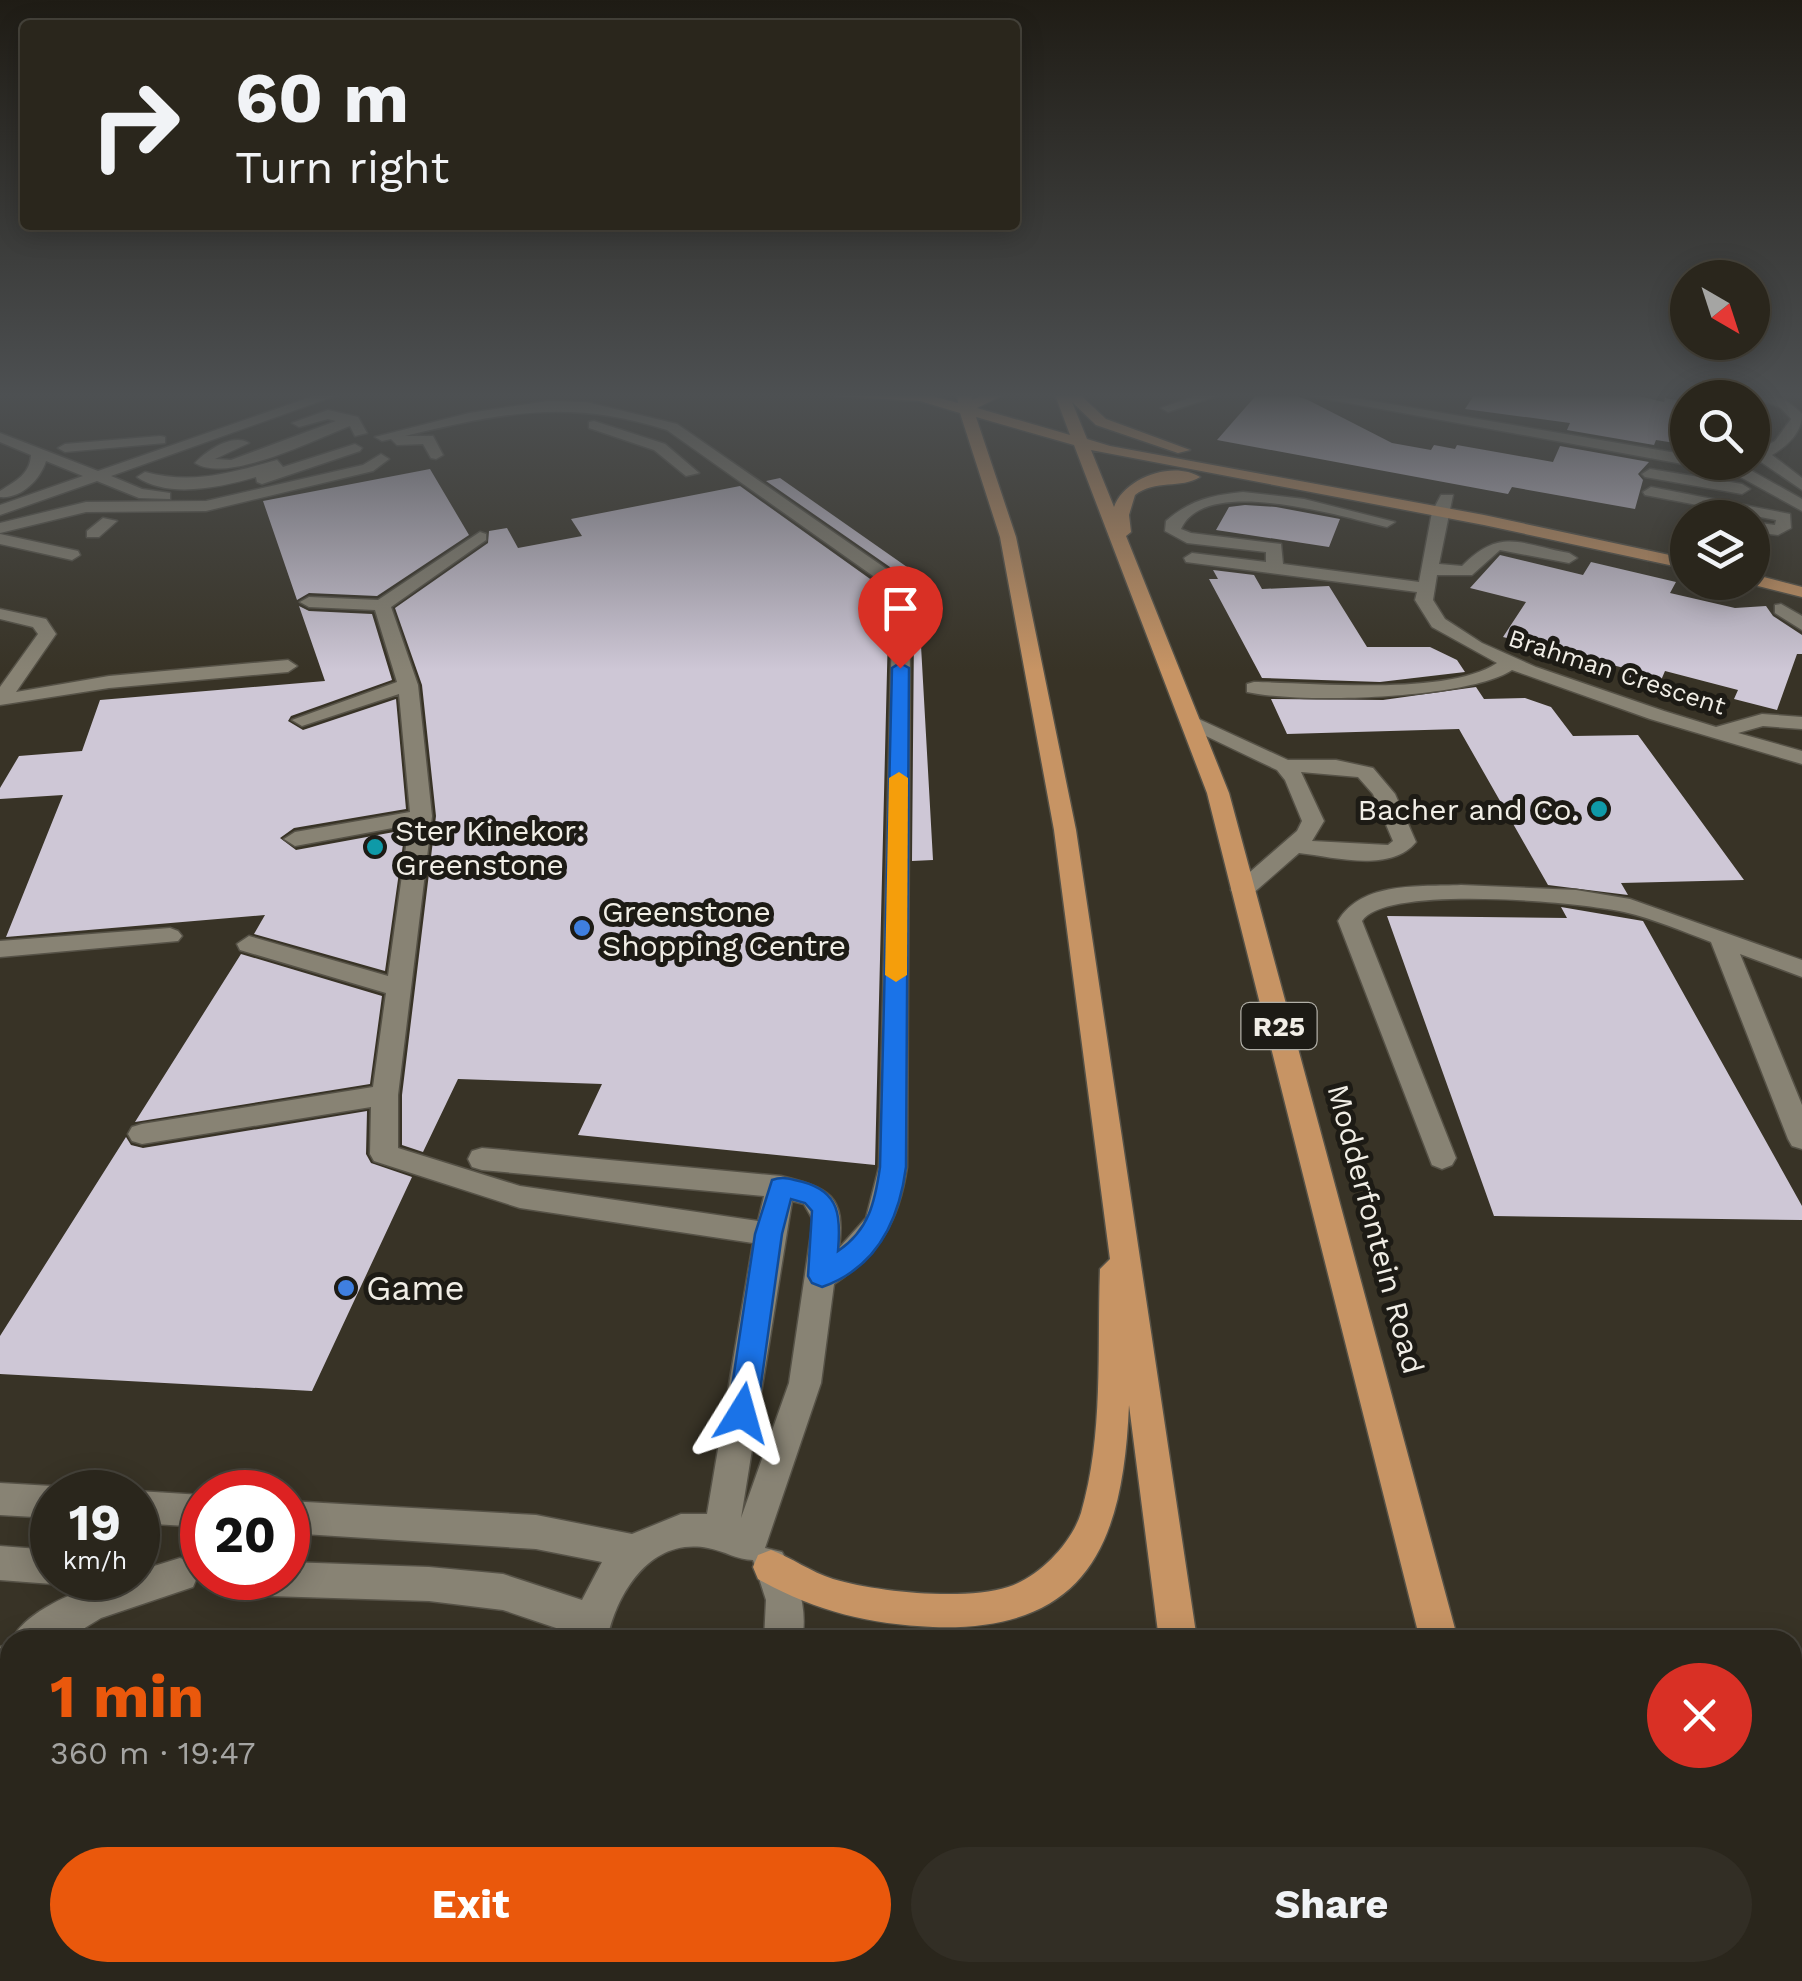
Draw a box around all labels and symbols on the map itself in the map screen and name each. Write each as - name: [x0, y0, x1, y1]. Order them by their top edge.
- north arrow: [1670, 260, 1770, 360]
- pin: [858, 566, 943, 669]
- street label: Brahman Crescent: [1505, 623, 1730, 721]
- place label: Bacher and Co.: [1357, 792, 1579, 827]
- marker: Bacher and Co.: [1588, 798, 1610, 820]
- place label: Ster Kinekor: Greenstone: [395, 813, 585, 882]
- marker: Ster Kinekor: Greenstone: [364, 836, 386, 858]
- place label: Greenstone Shopping Centre: [602, 894, 846, 963]
- marker: Greenstone Shopping Centre: [571, 917, 593, 939]
- road number: R25: [1242, 1003, 1316, 1049]
- street label: Modderfontein Road: [1321, 1080, 1431, 1378]
- place label: Game: [366, 1267, 465, 1309]
- marker: Game: [335, 1277, 357, 1299]
- position arrow: [690, 1361, 794, 1465]
- speed limit sign: 20: [180, 1470, 310, 1600]

